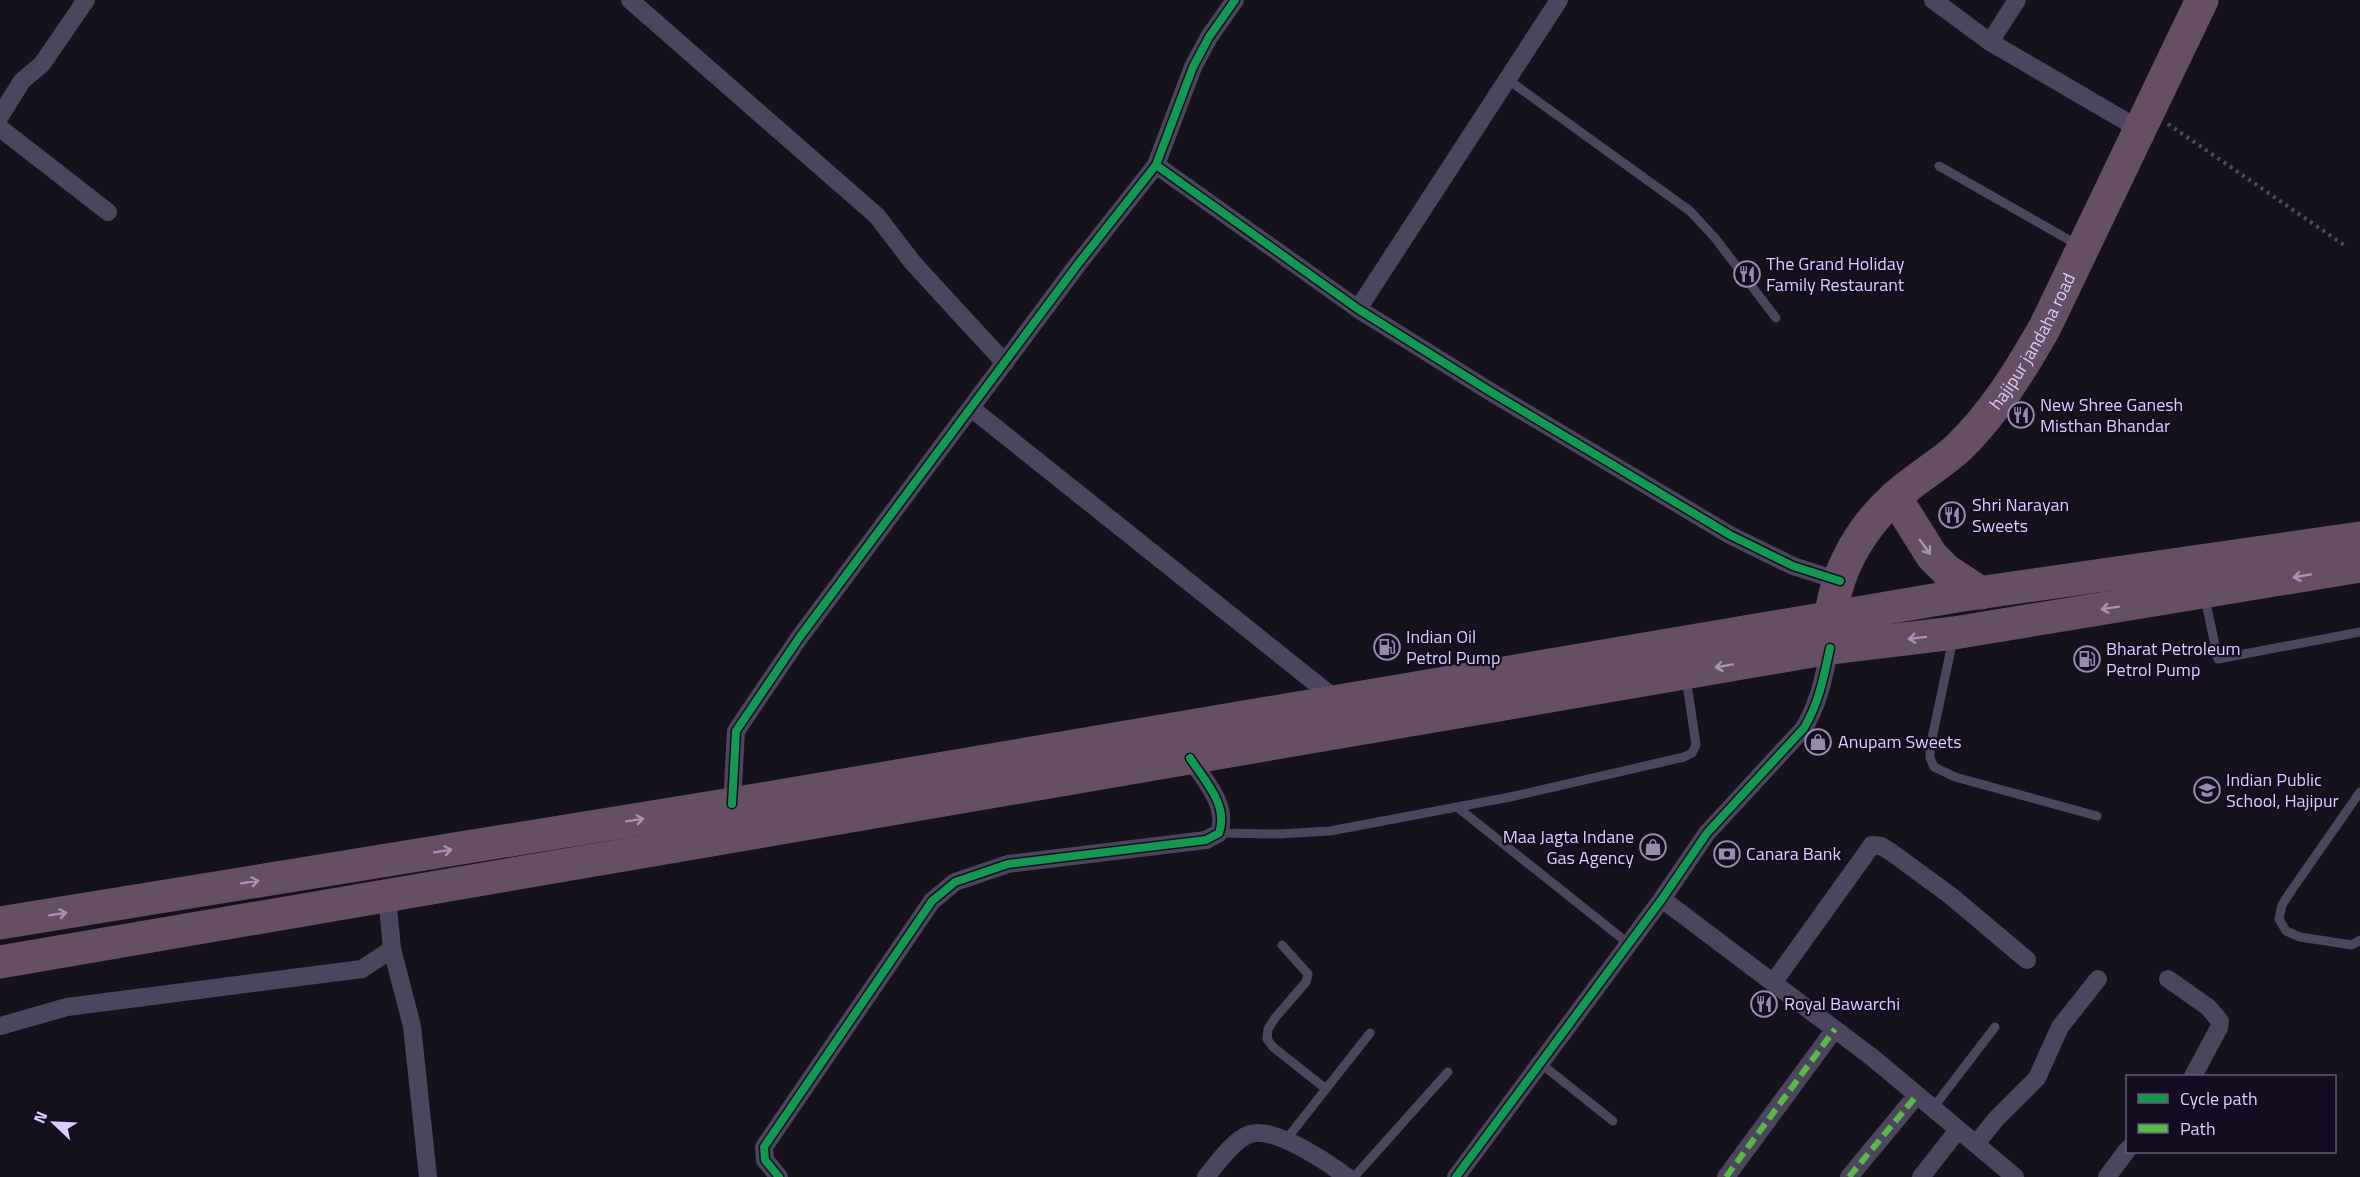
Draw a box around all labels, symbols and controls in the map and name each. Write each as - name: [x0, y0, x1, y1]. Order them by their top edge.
- place label: The Grand Holiday Family Restaurant: [1766, 250, 1905, 298]
- restaurant icon: The Grand Holiday Family Restaurant: [1732, 259, 1762, 289]
- street label: hajipur jandaha road: [1983, 268, 2082, 415]
- place label: New Shree Ganesh Misthan Bhandar: [2040, 391, 2183, 439]
- restaurant icon: New Shree Ganesh Misthan Bhandar: [2006, 400, 2036, 430]
- place label: Shri Narayan Sweets: [1972, 491, 2069, 539]
- restaurant icon: Shri Narayan Sweets: [1937, 500, 1967, 530]
- one-way arrow: [1919, 538, 1931, 554]
- one-way arrow: [2293, 571, 2313, 582]
- one-way arrow: [2101, 602, 2120, 613]
- place label: Indian Oil Petrol Pump: [1406, 623, 1500, 671]
- fuel station icon: Indian Oil Petrol Pump: [1372, 632, 1402, 662]
- one-way arrow: [1908, 632, 1928, 643]
- place label: Bharat Petroleum Petrol Pump: [2106, 635, 2241, 683]
- fuel station icon: Bharat Petroleum Petrol Pump: [2072, 644, 2102, 674]
- one-way arrow: [1715, 661, 1735, 672]
- shop icon: Anupam Sweets: [1803, 727, 1833, 757]
- place label: Anupam Sweets: [1838, 728, 1962, 755]
- place label: Indian Public School, Hajipur: [2226, 766, 2339, 814]
- school or university icon: Indian Public School, Hajipur: [2192, 775, 2222, 805]
- one-way arrow: [625, 814, 644, 825]
- place label: Maa Jagta Indane Gas Agency: [1503, 823, 1634, 871]
- shop icon: Maa Jagta Indane Gas Agency: [1638, 832, 1668, 862]
- bank icon: Canara Bank: [1712, 839, 1742, 869]
- place label: Canara Bank: [1746, 840, 1841, 867]
- one-way arrow: [432, 845, 452, 856]
- one-way arrow: [240, 877, 260, 888]
- one-way arrow: [47, 908, 67, 919]
- restaurant icon: Royal Bawarchi: [1749, 989, 1779, 1019]
- place label: Royal Bawarchi: [1784, 990, 1900, 1017]
- legend: [2126, 1075, 2336, 1153]
- text: Cycle path: [2180, 1085, 2258, 1112]
- north arrow: [24, 1093, 84, 1153]
- text: N: [27, 1107, 53, 1127]
- text: Path: [2180, 1115, 2216, 1142]

